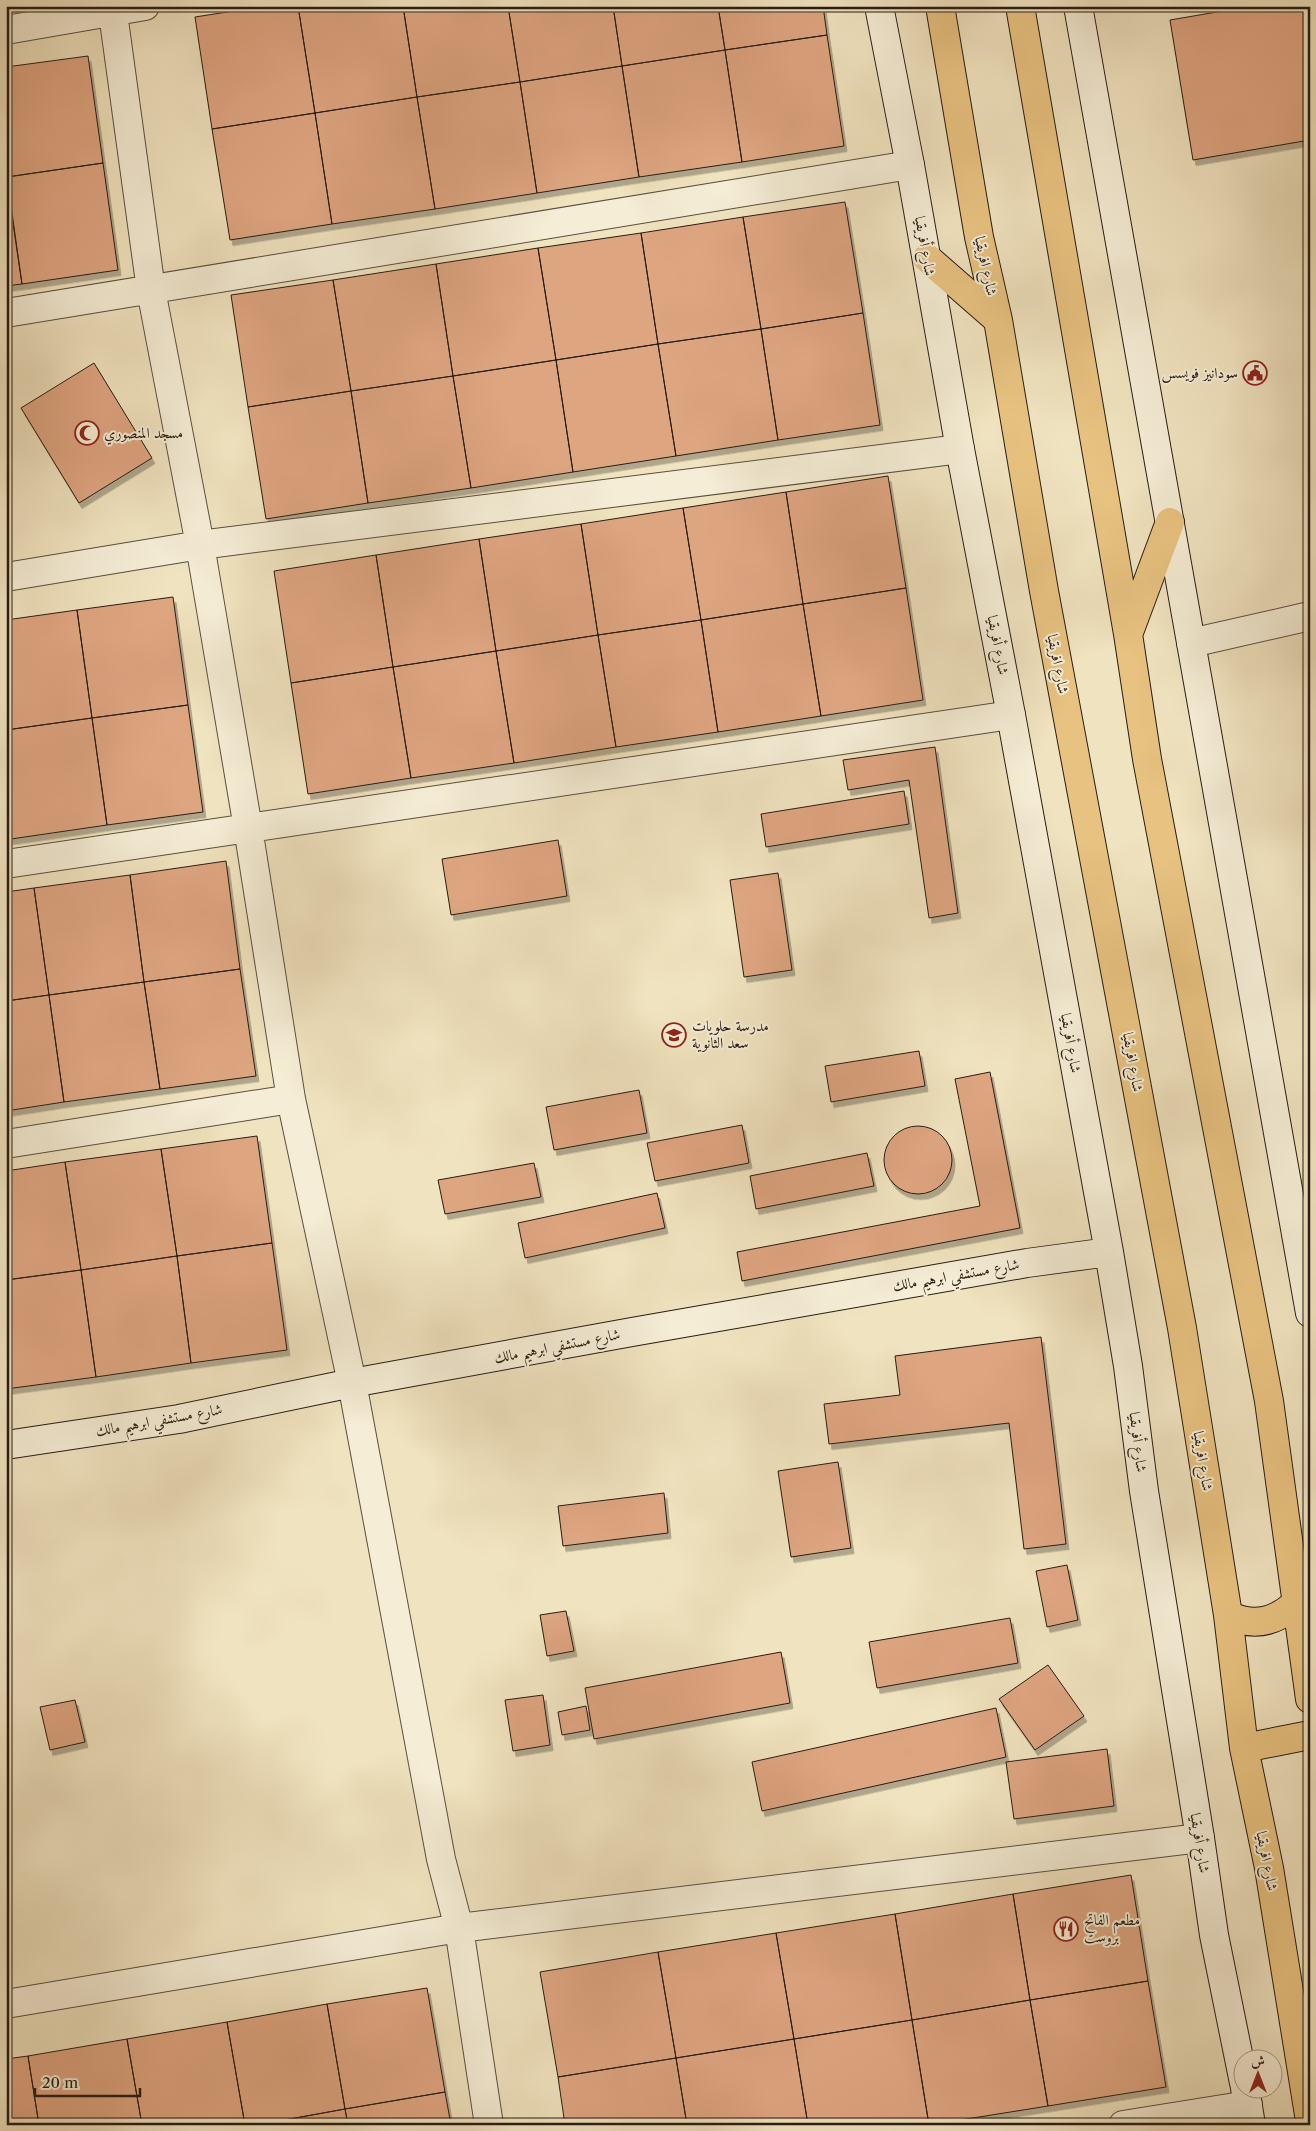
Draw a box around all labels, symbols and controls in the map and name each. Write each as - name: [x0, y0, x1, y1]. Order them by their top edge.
- street label: شارع أفريقيا: [907, 214, 941, 278]
- street label: شارع افريقيا: [967, 234, 1002, 298]
- public building icon: سودانيز فويسس: [1242, 360, 1268, 386]
- place label: سودانيز فويسس: [1162, 363, 1238, 383]
- mosque icon: مسجد المنصوري: [74, 420, 100, 446]
- place label: مسجد المنصوري: [104, 423, 183, 445]
- street label: شارع أفريقيا: [979, 613, 1015, 677]
- street label: شارع افريقيا: [1039, 632, 1074, 696]
- street label: شارع أفريقيا: [1053, 1011, 1087, 1075]
- place label: مدرسة حلويات سعد الثانوية: [692, 1016, 769, 1052]
- school or university icon: مدرسة حلويات سعد الثانوية: [661, 1022, 687, 1048]
- street label: شارع افريقيا: [1115, 1031, 1148, 1094]
- street label: شارع مستشفي ابرهيم مالك: [891, 1254, 1022, 1301]
- street label: شارع مستشفي ابرهيم مالك: [492, 1324, 623, 1373]
- street label: شارع مستشفي ابرهيم مالك: [94, 1399, 225, 1446]
- street label: شارع أفريقيا: [1121, 1411, 1153, 1474]
- street label: شارع افريقيا: [1185, 1430, 1218, 1493]
- street label: شارع أفريقيا: [1182, 1811, 1216, 1875]
- street label: شارع افريقيا: [1248, 1829, 1283, 1893]
- place label: مطعم الفاتح بروست: [1084, 1910, 1140, 1946]
- restaurant icon: مطعم الفاتح بروست: [1053, 1916, 1079, 1942]
- north arrow: [1234, 2048, 1284, 2098]
- text: ش: [1251, 2052, 1265, 2070]
- scale bar: [35, 2066, 140, 2098]
- text: 20 m: [42, 2073, 78, 2092]

